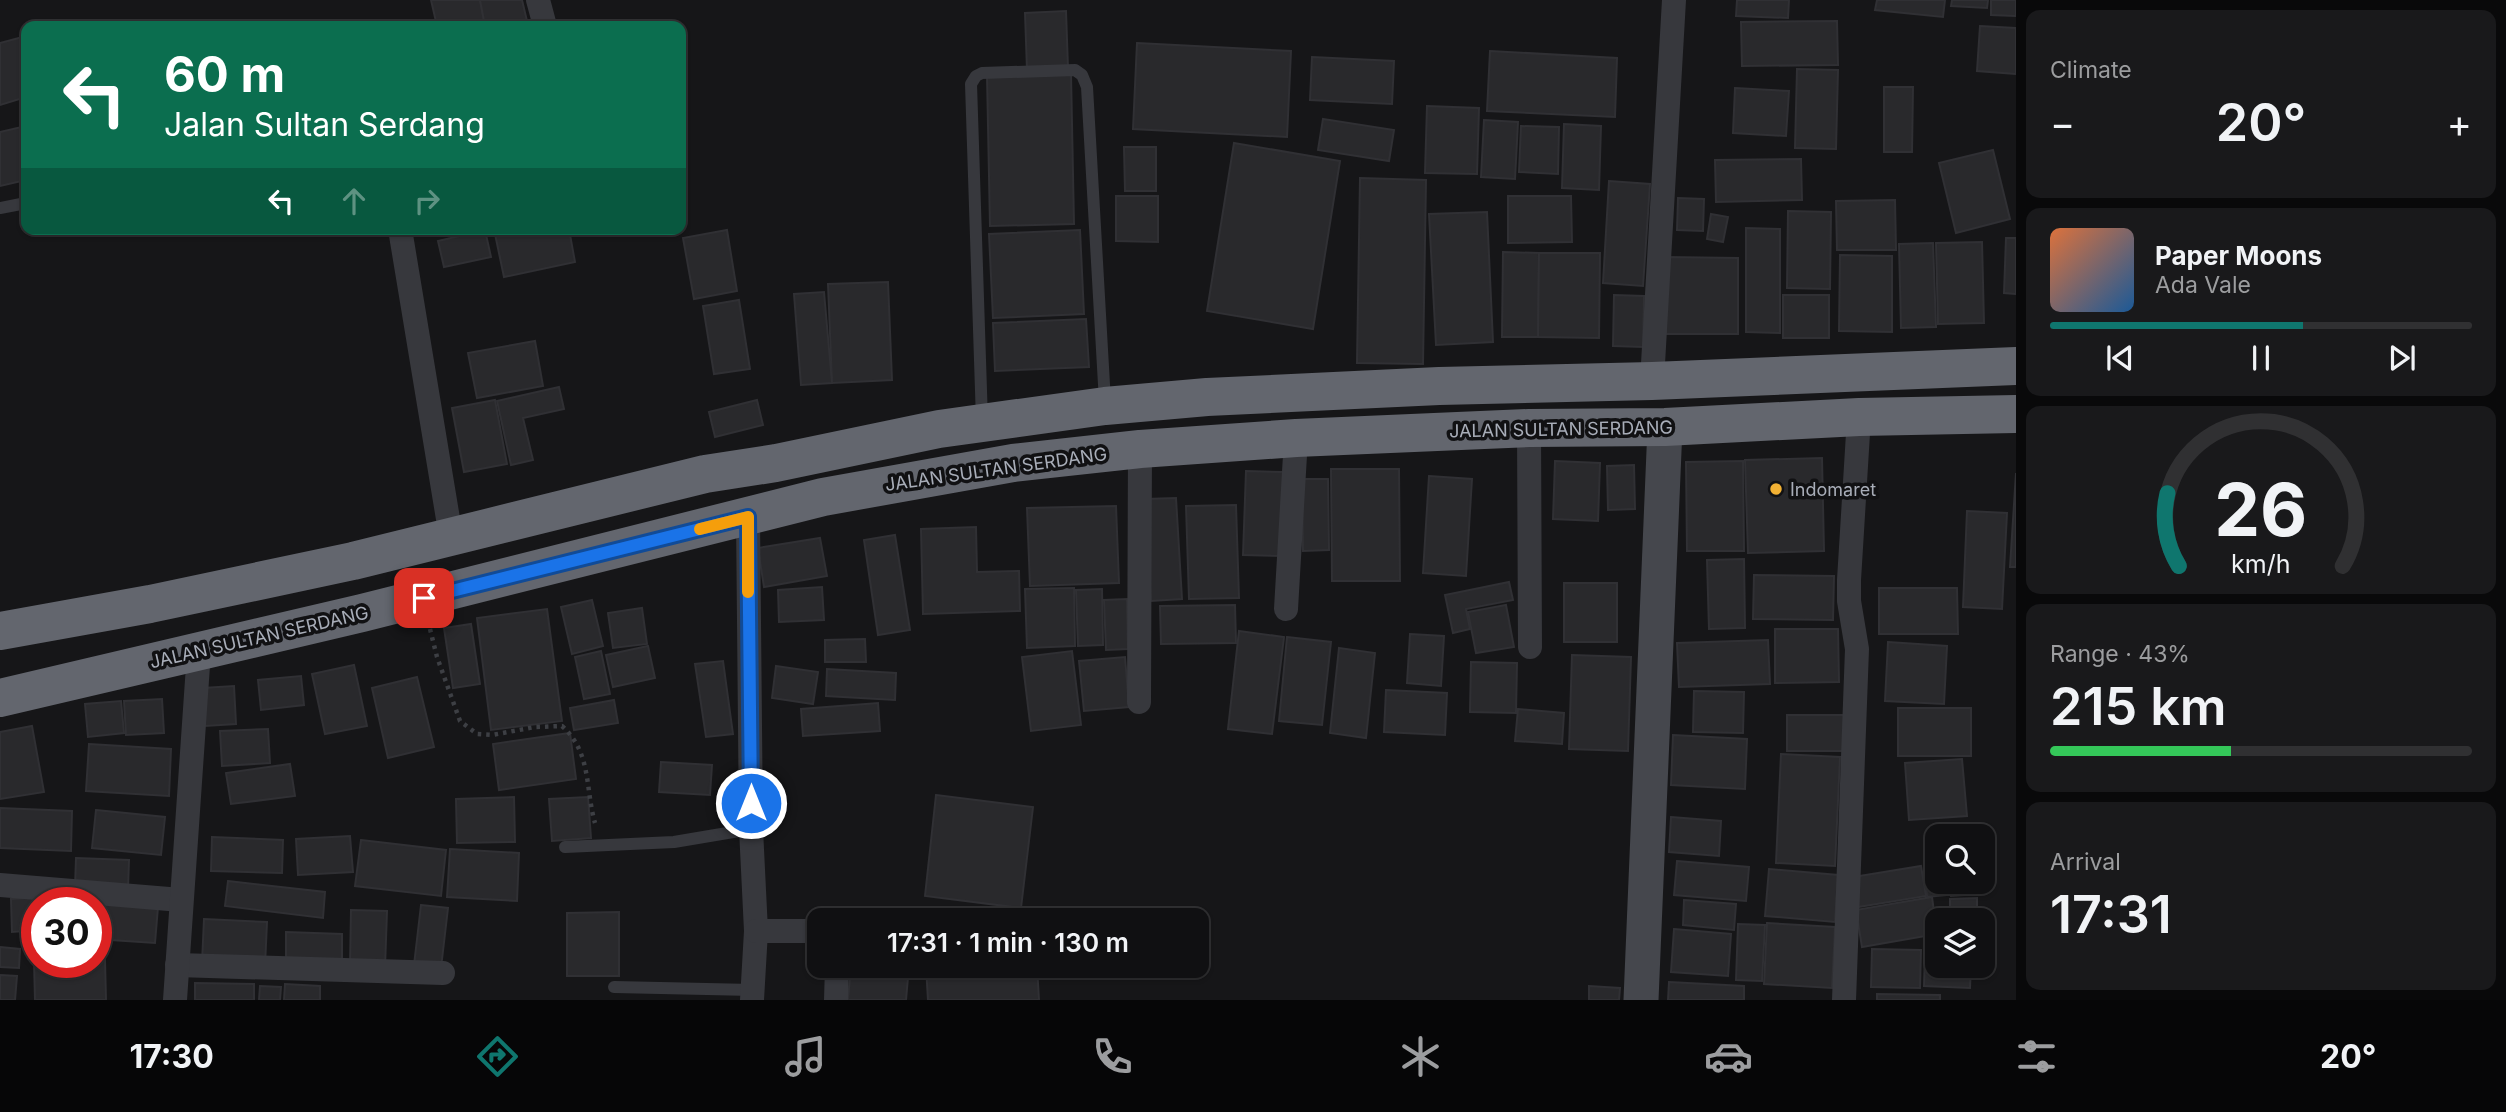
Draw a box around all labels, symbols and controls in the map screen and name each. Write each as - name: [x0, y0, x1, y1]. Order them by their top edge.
- text: 60 m: [164, 45, 285, 104]
- icon: left: [49, 49, 140, 140]
- text: Climate: [2050, 56, 2132, 84]
- text: 20°: [2216, 91, 2306, 154]
- text: −: [2050, 100, 2075, 146]
- text: +: [2447, 100, 2472, 146]
- text: Jalan Sultan Serdang: [164, 105, 485, 144]
- icon: left: [262, 182, 300, 220]
- icon: ahead: [335, 182, 373, 220]
- icon: right: [408, 182, 446, 220]
- text: Paper Moons: [2155, 240, 2322, 271]
- text: Ada Vale: [2155, 271, 2251, 299]
- icon: previous: [2101, 339, 2139, 377]
- icon: pause: [2242, 339, 2280, 377]
- icon: next: [2383, 339, 2421, 377]
- street label: JALAN SULTAN SERDANG: [1449, 417, 1673, 441]
- street label: JALAN SULTAN SERDANG: [884, 443, 1108, 495]
- text: 26: [2214, 465, 2308, 554]
- place label: Indomaret: [1790, 479, 1876, 500]
- marker: Indomaret: [1768, 481, 1784, 497]
- text: km/h: [2231, 549, 2291, 579]
- pin: [394, 568, 454, 628]
- icon: arrive: [405, 579, 443, 617]
- street label: JALAN SULTAN SERDANG: [148, 602, 370, 672]
- text: Range · 43%: [2050, 640, 2190, 668]
- text: 215 km: [2050, 675, 2227, 738]
- position arrow: [714, 766, 788, 840]
- map controls: [1925, 824, 1995, 978]
- button: search: [1925, 824, 1995, 894]
- text: Arrival: [2050, 848, 2121, 876]
- text: 17:31: [2050, 883, 2172, 946]
- speed limit sign: 30: [21, 887, 112, 978]
- button: layers: [1925, 908, 1995, 978]
- text: 17:31 · 1 min · 130 m: [887, 927, 1129, 958]
- icon: directions: [473, 1032, 522, 1081]
- icon: music: [781, 1032, 830, 1081]
- icon: phone: [1088, 1032, 1137, 1081]
- icon: climate: [1396, 1032, 1445, 1081]
- icon: car: [1704, 1032, 1753, 1081]
- icon: filters: [2012, 1032, 2061, 1081]
- text: 17:30: [129, 1037, 214, 1076]
- text: 20°: [2320, 1037, 2376, 1076]

